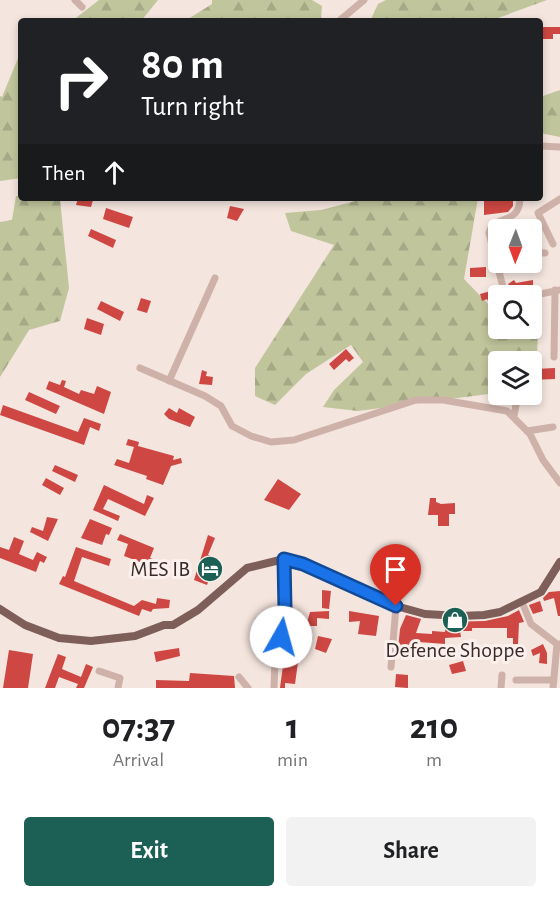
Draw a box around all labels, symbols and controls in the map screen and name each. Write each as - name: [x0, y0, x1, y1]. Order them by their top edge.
- icon: right: [42, 42, 120, 120]
- text: 80 m: [141, 44, 224, 86]
- text: Turn right: [141, 93, 244, 120]
- icon: ahead: [98, 156, 131, 189]
- text: Then: [42, 162, 86, 184]
- north arrow: [488, 219, 542, 273]
- map controls: [488, 219, 542, 405]
- button: search: [488, 285, 542, 339]
- button: layers: [488, 351, 542, 405]
- pin: [370, 544, 421, 606]
- icon: arrive: [379, 553, 412, 586]
- hotel icon: MES IB: [195, 554, 225, 584]
- place label: MES IB: [130, 558, 190, 580]
- position arrow: [249, 605, 313, 669]
- shop icon: Defence Shoppe: [440, 605, 470, 635]
- place label: Defence Shoppe: [385, 639, 525, 661]
- text: 07:37: [102, 709, 175, 745]
- text: 1: [286, 709, 299, 745]
- text: 210: [410, 709, 458, 745]
- text: Arrival: [113, 750, 164, 770]
- text: min: [277, 750, 308, 770]
- text: m: [426, 750, 442, 770]
- button: Exit: [24, 817, 274, 886]
- button: Share: [286, 817, 536, 886]

